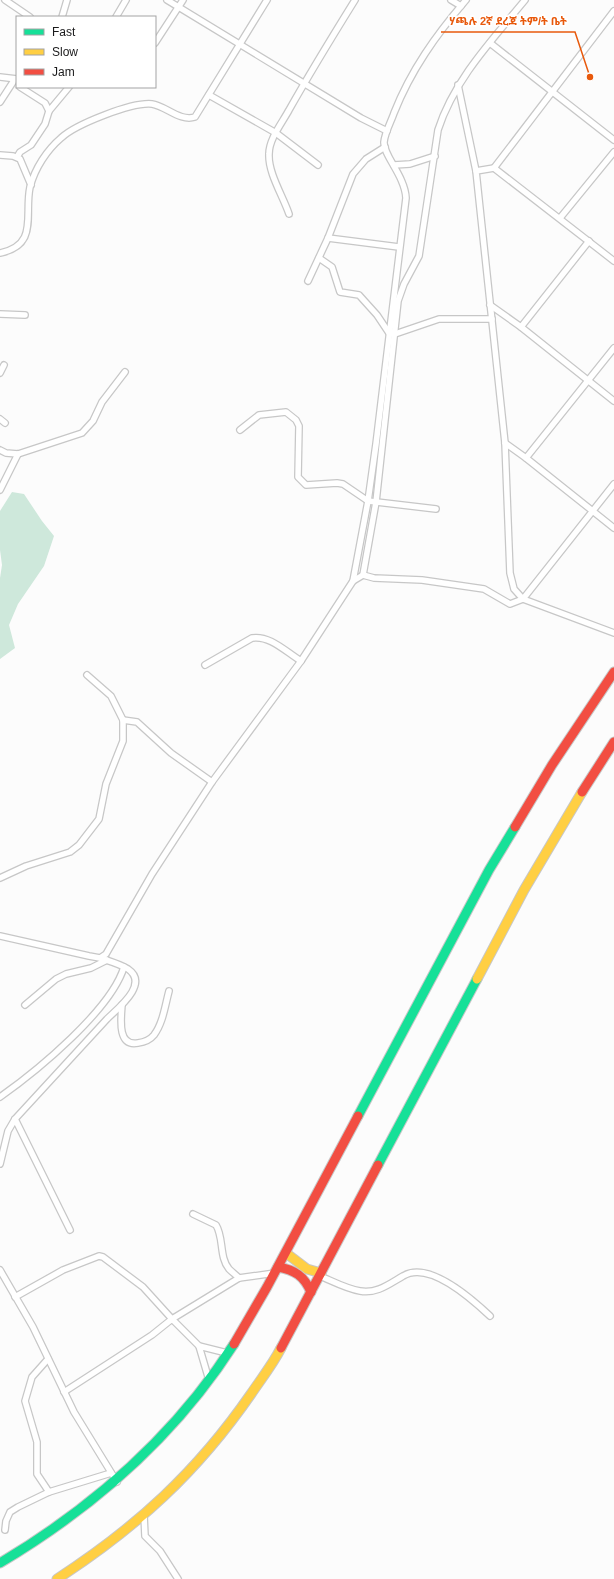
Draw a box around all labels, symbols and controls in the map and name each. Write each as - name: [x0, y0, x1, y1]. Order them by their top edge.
- callout: ሃጫሉ 2ኛ ደረጃ ትም/ት ቤት: [441, 9, 575, 32]
- text: ሃጫሉ 2ኛ ደረጃ ትም/ት ቤት: [449, 15, 567, 27]
- legend: [16, 16, 156, 88]
- text: Fast: [52, 25, 76, 39]
- text: Slow: [52, 45, 78, 59]
- text: Jam: [52, 65, 75, 79]

